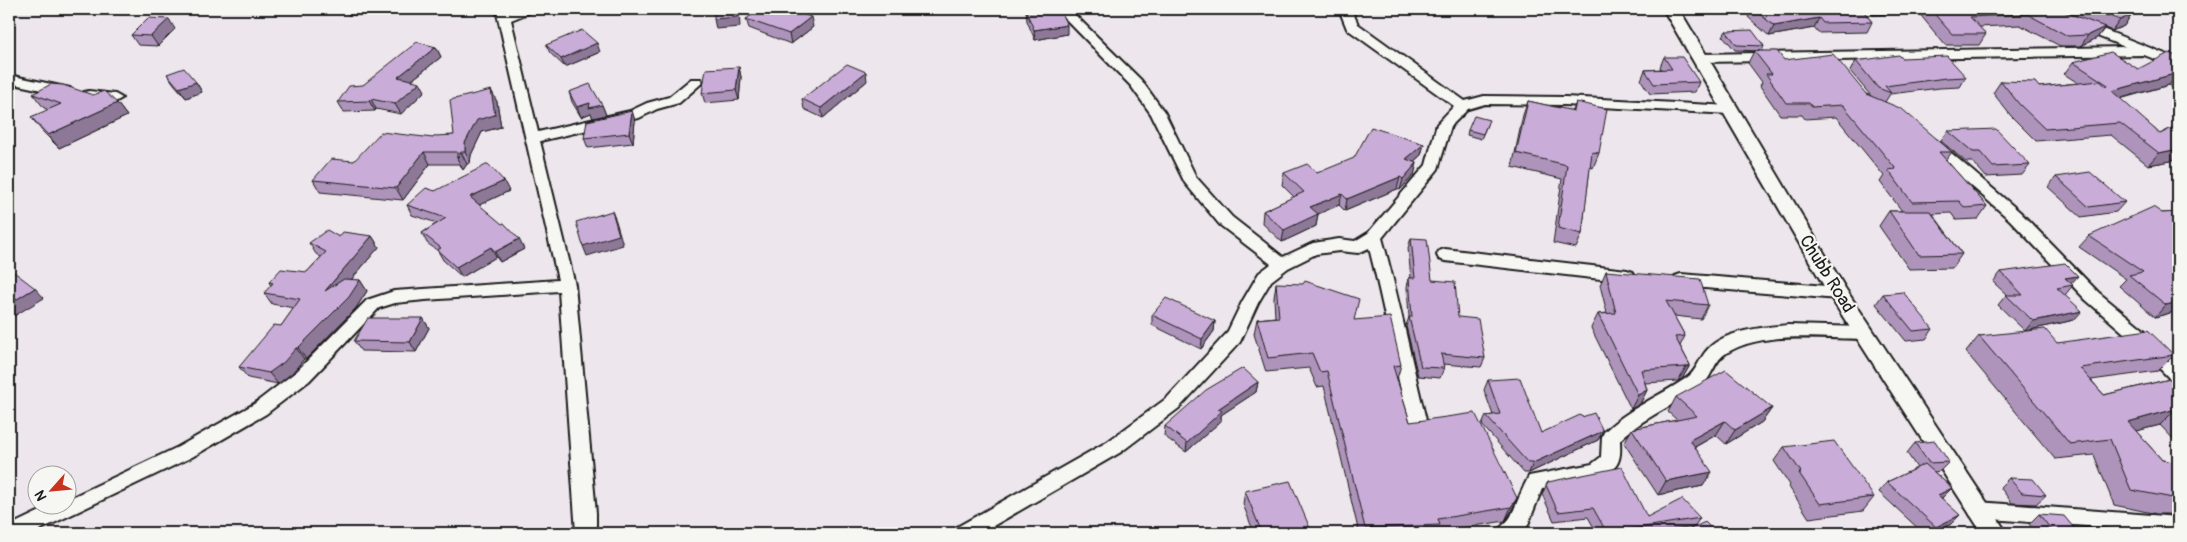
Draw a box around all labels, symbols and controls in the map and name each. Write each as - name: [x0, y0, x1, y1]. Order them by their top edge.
- street label: Chubb Road: [1794, 231, 1860, 317]
- north arrow: [28, 464, 78, 514]
- text: N: [31, 488, 51, 504]

